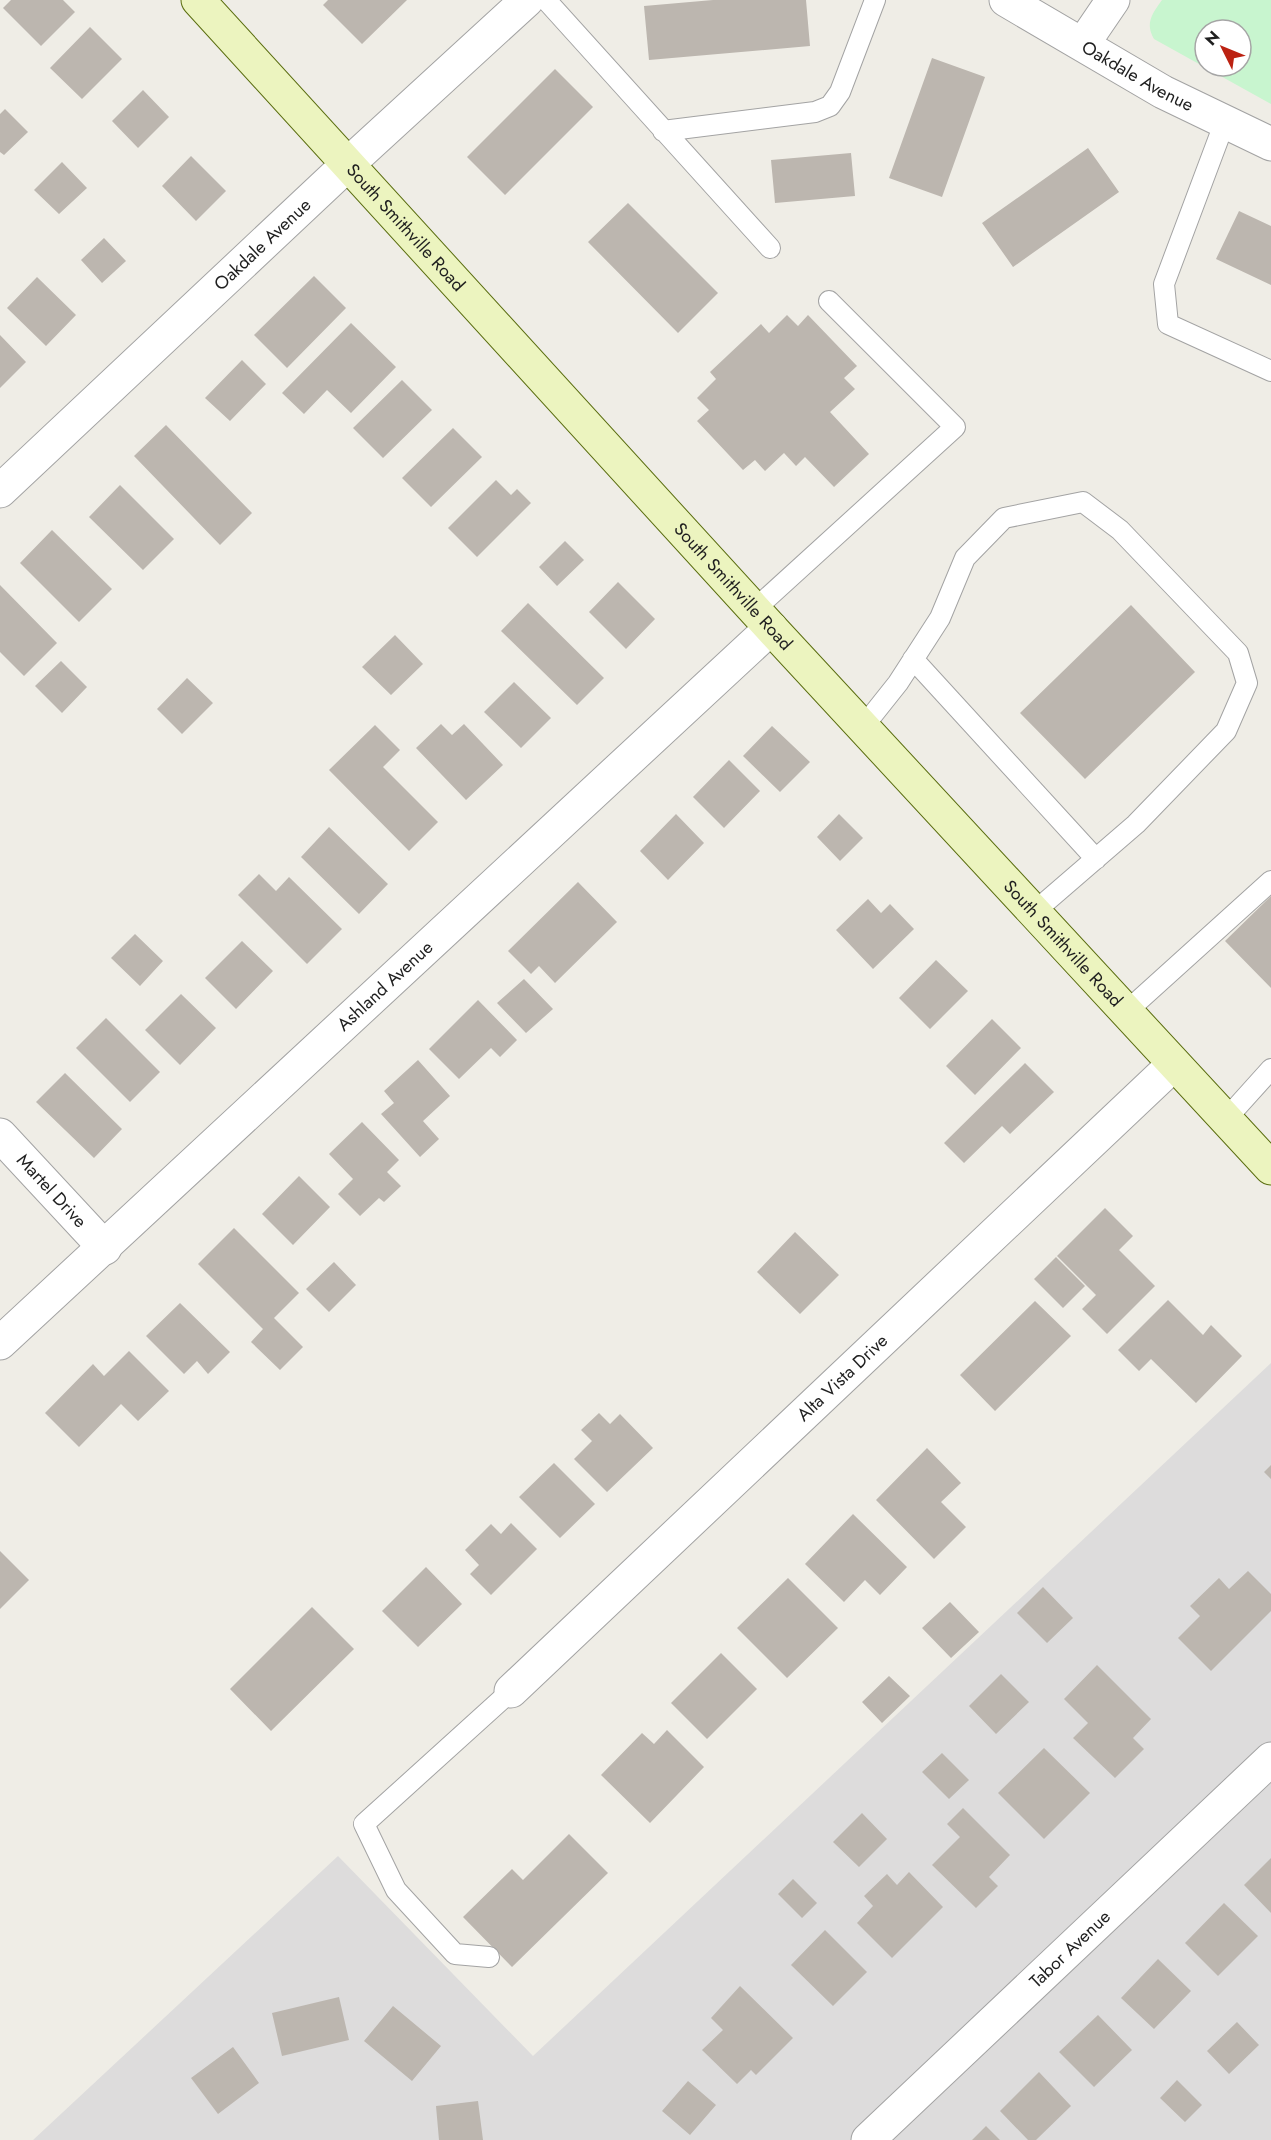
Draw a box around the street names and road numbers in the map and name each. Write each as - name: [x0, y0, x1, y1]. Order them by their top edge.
- street label: Oakdale Avenue: [1077, 34, 1198, 118]
- street label: South Smithville Road: [340, 158, 471, 297]
- street label: Oakdale Avenue: [208, 192, 317, 297]
- street label: South Smithville Road: [668, 517, 798, 656]
- street label: South Smithville Road: [997, 874, 1129, 1013]
- street label: Ashland Avenue: [331, 935, 439, 1037]
- street label: Martel Drive: [11, 1148, 93, 1233]
- street label: Alta Vista Drive: [791, 1328, 894, 1427]
- street label: Tabor Avenue: [1024, 1904, 1116, 1994]

